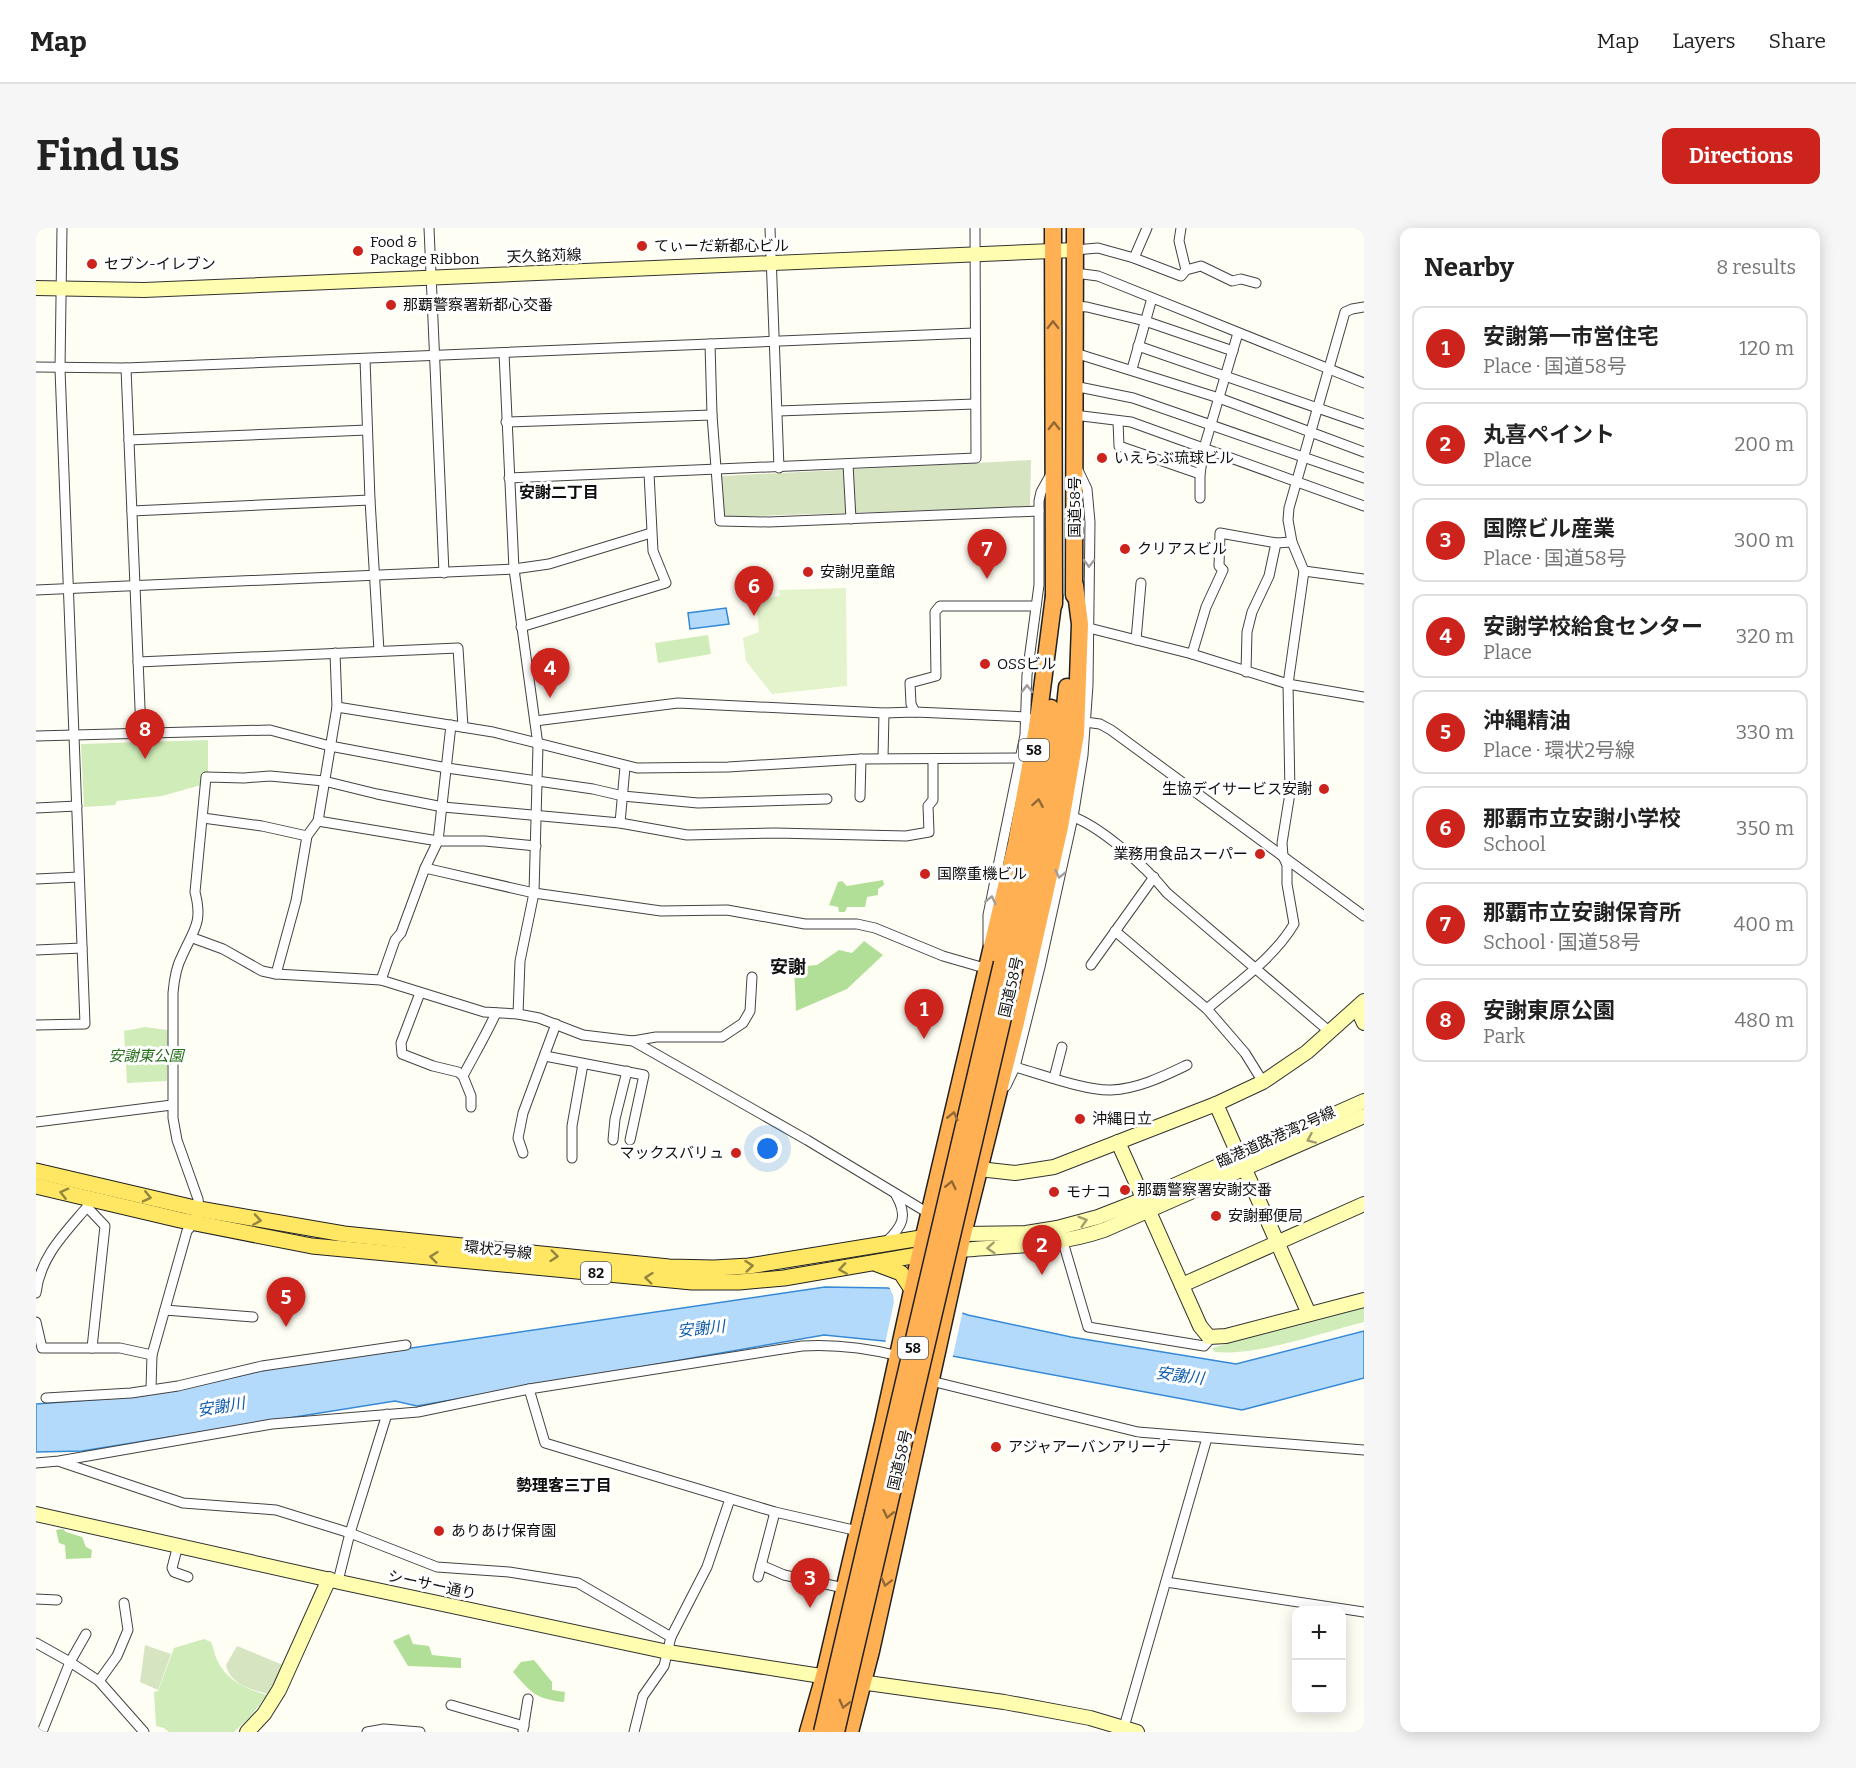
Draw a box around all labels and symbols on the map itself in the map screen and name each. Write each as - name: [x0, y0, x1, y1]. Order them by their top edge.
- place label: Food & Package Ribbon: [370, 233, 480, 268]
- place label: てぃーだ新都心ビル: [654, 237, 789, 255]
- marker: てぃーだ新都心ビル: [635, 239, 649, 253]
- marker: Food & Package Ribbon: [351, 244, 365, 258]
- street label: 天久銘苅線: [506, 246, 582, 266]
- place label: セブン-イレブン: [104, 255, 216, 273]
- marker: セブン-イレブン: [85, 257, 99, 271]
- place label: 那覇警察署新都心交番: [403, 296, 553, 314]
- marker: 那覇警察署新都心交番: [384, 298, 398, 312]
- one-way arrow: [1047, 320, 1059, 329]
- one-way arrow: [1048, 422, 1060, 431]
- place label: いえらぶ琉球ビル: [1114, 449, 1234, 467]
- marker: いえらぶ琉球ビル: [1095, 451, 1109, 465]
- street label: 国道58号: [1066, 476, 1084, 538]
- district label: 安謝二丁目: [519, 483, 599, 502]
- pin: 7: [968, 530, 1006, 579]
- place label: クリアスビル: [1137, 540, 1227, 558]
- marker: クリアスビル: [1118, 542, 1132, 556]
- one-way arrow: [1083, 558, 1095, 567]
- place label: 安謝児童館: [820, 563, 895, 581]
- marker: 安謝児童館: [801, 565, 815, 579]
- pin: 6: [734, 566, 774, 616]
- pin: 4: [530, 648, 570, 698]
- place label: OSSビル: [997, 655, 1056, 673]
- marker: OSSビル: [978, 657, 992, 671]
- one-way arrow: [1021, 684, 1033, 693]
- pin: 8: [126, 710, 164, 759]
- road number: 58: [1019, 739, 1049, 761]
- place label: 生協デイサービス安謝: [1162, 780, 1312, 798]
- marker: 生協デイサービス安謝: [1317, 782, 1331, 796]
- one-way arrow: [1031, 799, 1044, 809]
- place label: 業務用食品スーパー: [1113, 845, 1248, 863]
- marker: 業務用食品スーパー: [1253, 847, 1267, 861]
- place label: 国際重機ビル: [937, 865, 1027, 883]
- marker: 国際重機ビル: [918, 867, 932, 881]
- one-way arrow: [1055, 869, 1068, 879]
- one-way arrow: [984, 895, 997, 905]
- street label: 国道58号: [995, 955, 1027, 1019]
- district label: 安謝: [770, 956, 806, 978]
- pin: 1: [904, 990, 944, 1039]
- park label: 安謝東公園: [108, 1047, 185, 1065]
- street label: 臨港道路港湾2号線: [1214, 1103, 1338, 1171]
- place label: 沖縄日立: [1092, 1110, 1152, 1128]
- one-way arrow: [945, 1111, 958, 1121]
- marker: 沖縄日立: [1073, 1112, 1087, 1126]
- one-way arrow: [1306, 1132, 1317, 1144]
- your location: [753, 1134, 782, 1163]
- place label: マックスバリュ: [619, 1144, 724, 1162]
- marker: マックスバリュ: [729, 1146, 743, 1160]
- one-way arrow: [944, 1180, 957, 1190]
- place label: 那覇警察署安謝交番: [1137, 1181, 1272, 1199]
- place label: モナコ: [1066, 1183, 1111, 1201]
- marker: 那覇警察署安謝交番: [1118, 1183, 1132, 1197]
- marker: モナコ: [1047, 1185, 1061, 1199]
- one-way arrow: [59, 1188, 69, 1201]
- one-way arrow: [142, 1190, 152, 1203]
- place label: 安謝郵便局: [1228, 1207, 1303, 1225]
- marker: 安謝郵便局: [1209, 1209, 1223, 1223]
- one-way arrow: [252, 1213, 261, 1225]
- one-way arrow: [1077, 1216, 1088, 1228]
- pin: 2: [1022, 1226, 1062, 1275]
- street label: 環状2号線: [463, 1237, 533, 1263]
- one-way arrow: [987, 1241, 996, 1254]
- one-way arrow: [550, 1249, 559, 1262]
- one-way arrow: [429, 1251, 438, 1264]
- one-way arrow: [744, 1260, 753, 1273]
- road number: 82: [581, 1262, 611, 1284]
- one-way arrow: [838, 1262, 848, 1275]
- one-way arrow: [644, 1272, 653, 1285]
- pin: 5: [266, 1278, 306, 1327]
- water label: 安謝川: [676, 1316, 728, 1340]
- road number: 58: [898, 1337, 928, 1359]
- water label: 安謝川: [1155, 1363, 1207, 1388]
- water label: 安謝川: [196, 1393, 248, 1420]
- street label: 国道58号: [884, 1428, 916, 1492]
- place label: アジャアーバンアリーナ: [1008, 1438, 1171, 1456]
- marker: アジャアーバンアリーナ: [989, 1440, 1003, 1454]
- district label: 勢理客三丁目: [516, 1476, 612, 1495]
- one-way arrow: [882, 1509, 895, 1519]
- place label: ありあけ保育園: [451, 1522, 556, 1540]
- marker: ありあけ保育園: [432, 1524, 446, 1538]
- pin: 3: [790, 1558, 830, 1608]
- street label: シーサー通り: [386, 1567, 478, 1603]
- one-way arrow: [880, 1577, 893, 1587]
- one-way arrow: [838, 1698, 851, 1708]

